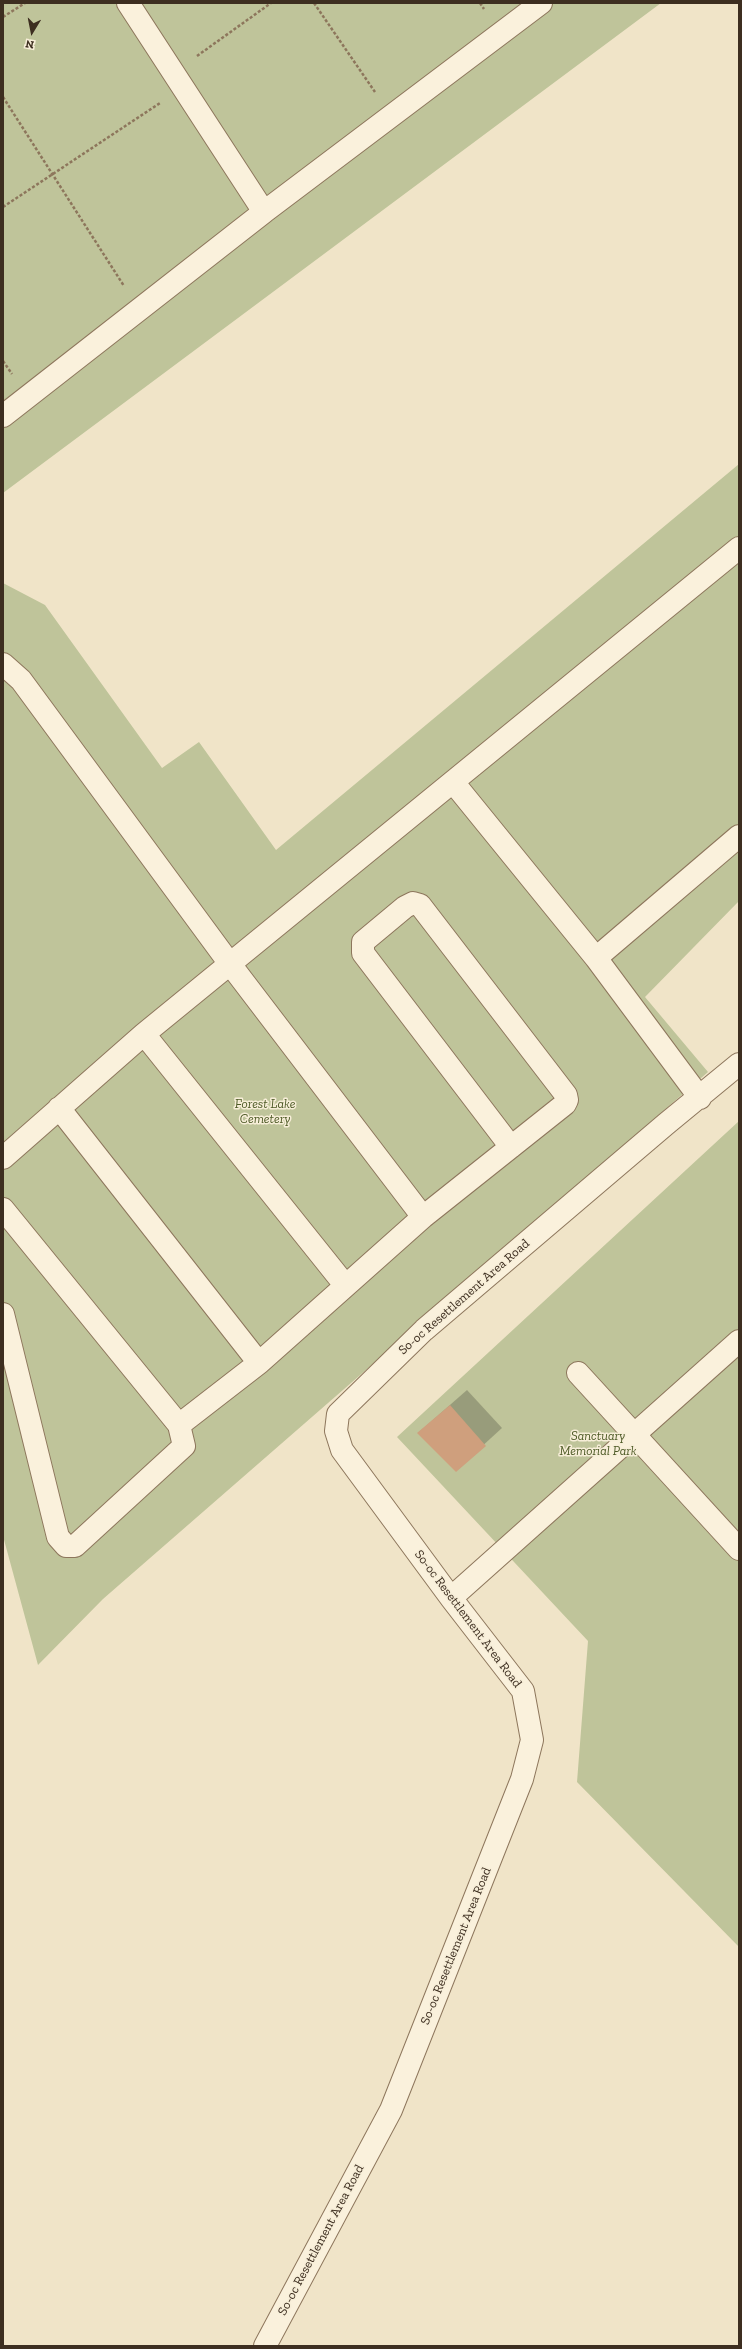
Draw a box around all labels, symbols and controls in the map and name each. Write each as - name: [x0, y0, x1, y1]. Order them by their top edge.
- north arrow: [12, 12, 52, 52]
- text: N: [25, 37, 35, 51]
- park label: Forest Lake Cemetery: [235, 1096, 295, 1127]
- street label: So-oc Resettlement Area Road: [395, 1236, 533, 1358]
- park label: Sanctuary Memorial Park: [559, 1428, 637, 1459]
- street label: So-oc Resettlement Area Road: [411, 1547, 525, 1691]
- street label: So-oc Resettlement Area Road: [417, 1865, 495, 2027]
- street label: So-oc Resettlement Area Road: [275, 2162, 367, 2318]

